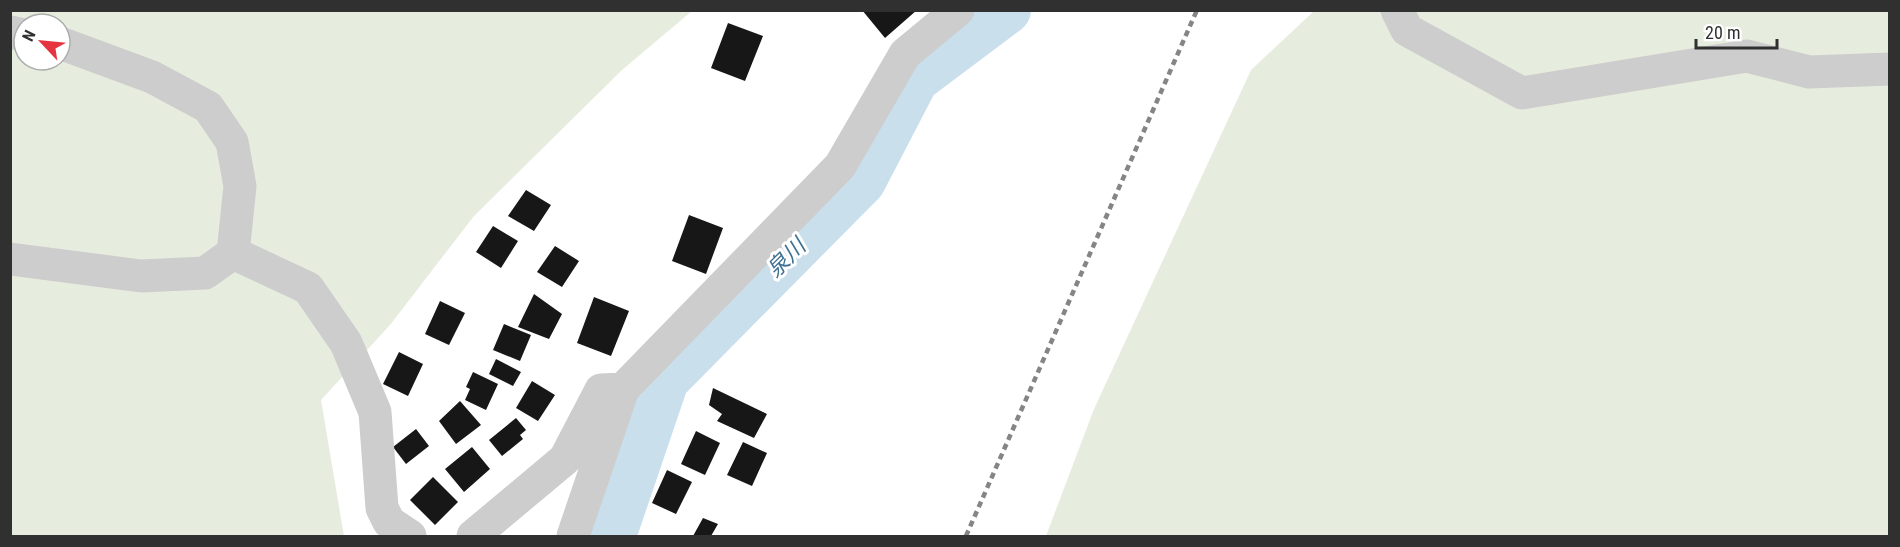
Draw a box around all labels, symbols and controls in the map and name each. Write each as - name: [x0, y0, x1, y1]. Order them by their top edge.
- north arrow: [12, 12, 72, 72]
- scale bar: [1696, 12, 1777, 50]
- text: 20 m: [1705, 22, 1740, 43]
- text: N: [18, 27, 40, 44]
- water label: 泉川: [762, 232, 812, 282]

